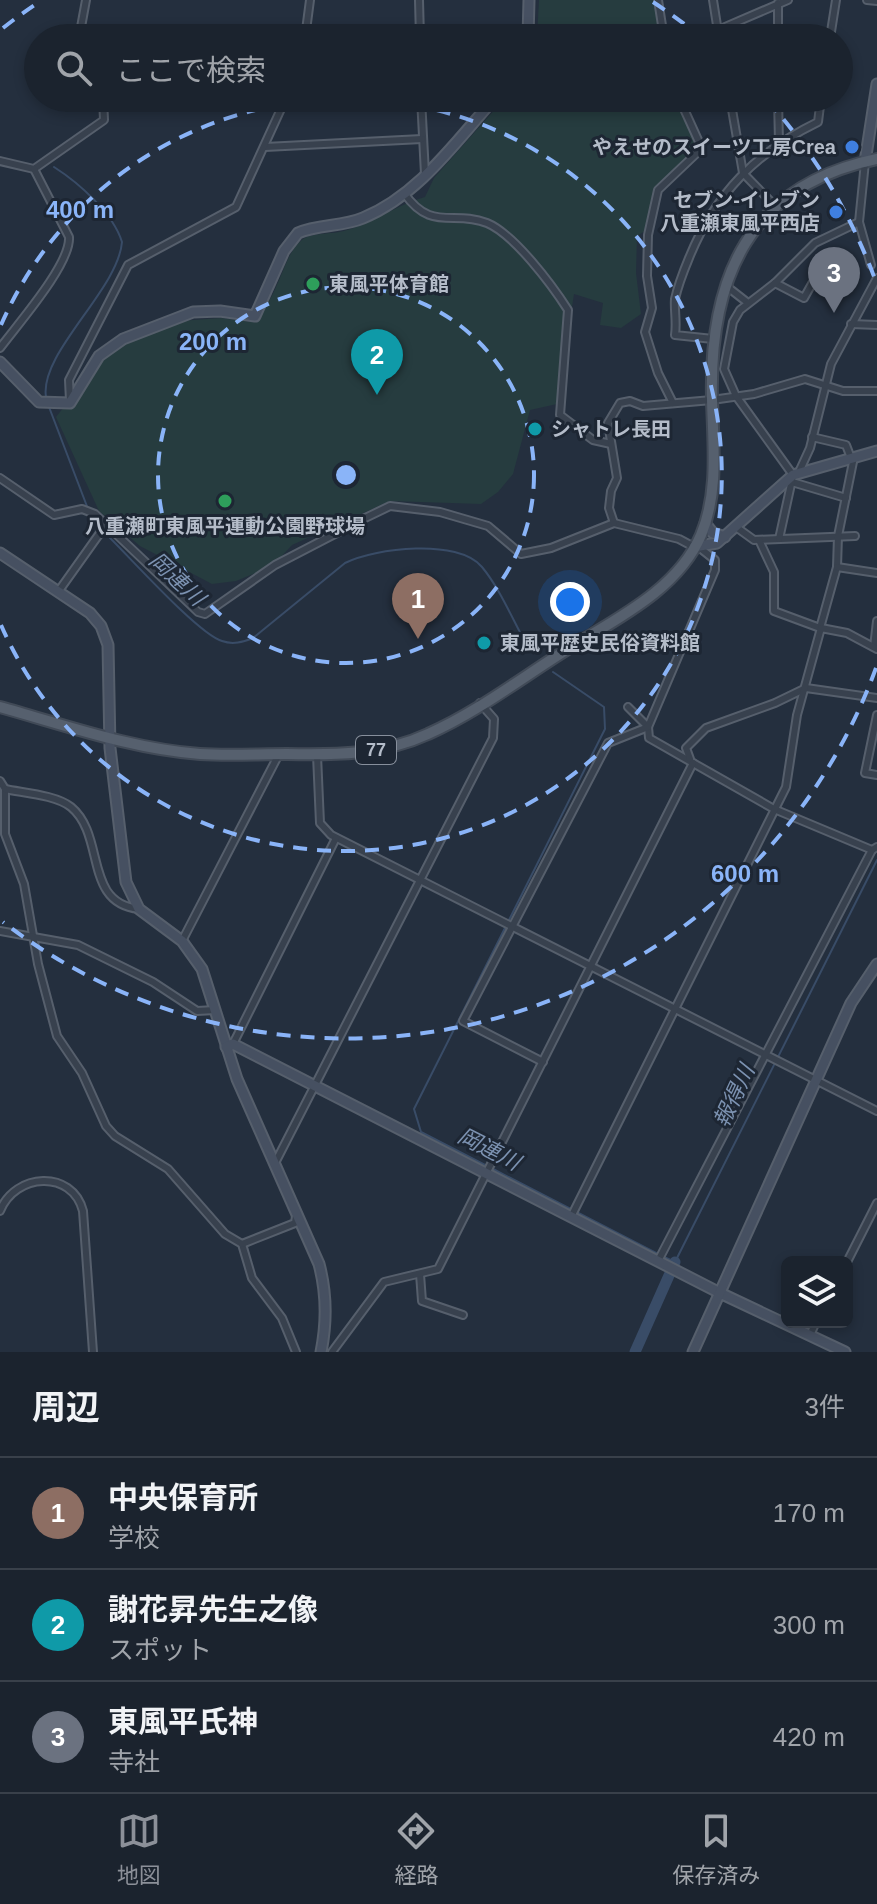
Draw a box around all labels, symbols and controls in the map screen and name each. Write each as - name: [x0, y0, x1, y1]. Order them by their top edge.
- search box: [24, 24, 853, 112]
- icon: search: [52, 46, 96, 90]
- text: ここで検索: [116, 54, 266, 87]
- place label: やえせのスイーツ工房Crea: [592, 136, 837, 158]
- marker: やえせのスイーツ工房Crea: [843, 138, 861, 156]
- place label: セブン-イレブン 八重瀬東風平西店: [660, 189, 820, 234]
- text: 400 m: [46, 196, 114, 223]
- marker: セブン-イレブン 八重瀬東風平西店: [827, 203, 845, 221]
- pin: 3: [808, 247, 860, 313]
- place label: 東風平体育館: [329, 273, 449, 295]
- marker: 東風平体育館: [304, 275, 322, 293]
- text: 200 m: [179, 328, 247, 355]
- pin: 2: [351, 329, 403, 395]
- place label: シャトレ長田: [551, 418, 671, 440]
- marker: シャトレ長田: [526, 420, 544, 438]
- centre of rings: [332, 461, 360, 489]
- marker: 八重瀬町東風平運動公園野球場: [216, 492, 234, 510]
- place label: 八重瀬町東風平運動公園野球場: [85, 515, 365, 537]
- water label: 岡連川: [144, 547, 211, 612]
- pin: 1: [392, 573, 444, 639]
- your location: [550, 582, 590, 622]
- place label: 東風平歴史民俗資料館: [500, 632, 700, 654]
- marker: 東風平歴史民俗資料館: [475, 634, 493, 652]
- road number: 77: [356, 736, 396, 764]
- text: 600 m: [711, 860, 779, 887]
- water label: 報得川: [709, 1059, 760, 1131]
- water label: 岡連川: [454, 1123, 526, 1176]
- map controls: [781, 1256, 853, 1328]
- button: layers: [781, 1256, 853, 1328]
- text: 周辺: [32, 1388, 100, 1426]
- text: 3件: [805, 1392, 845, 1422]
- text: 中央保育所: [108, 1481, 258, 1514]
- text: 1: [51, 1498, 65, 1528]
- text: 170 m: [773, 1498, 845, 1528]
- text: 学校: [108, 1523, 160, 1553]
- text: 謝花昇先生之像: [108, 1593, 318, 1626]
- text: 2: [51, 1610, 65, 1640]
- text: 300 m: [773, 1610, 845, 1640]
- text: スポット: [108, 1635, 212, 1665]
- text: 東風平氏神: [108, 1705, 258, 1738]
- text: 3: [51, 1722, 65, 1752]
- text: 420 m: [773, 1722, 845, 1752]
- text: 寺社: [108, 1747, 160, 1777]
- tab: 地図: [117, 1809, 161, 1889]
- tab: 経路: [394, 1809, 438, 1889]
- tab: 保存済み: [672, 1809, 760, 1889]

